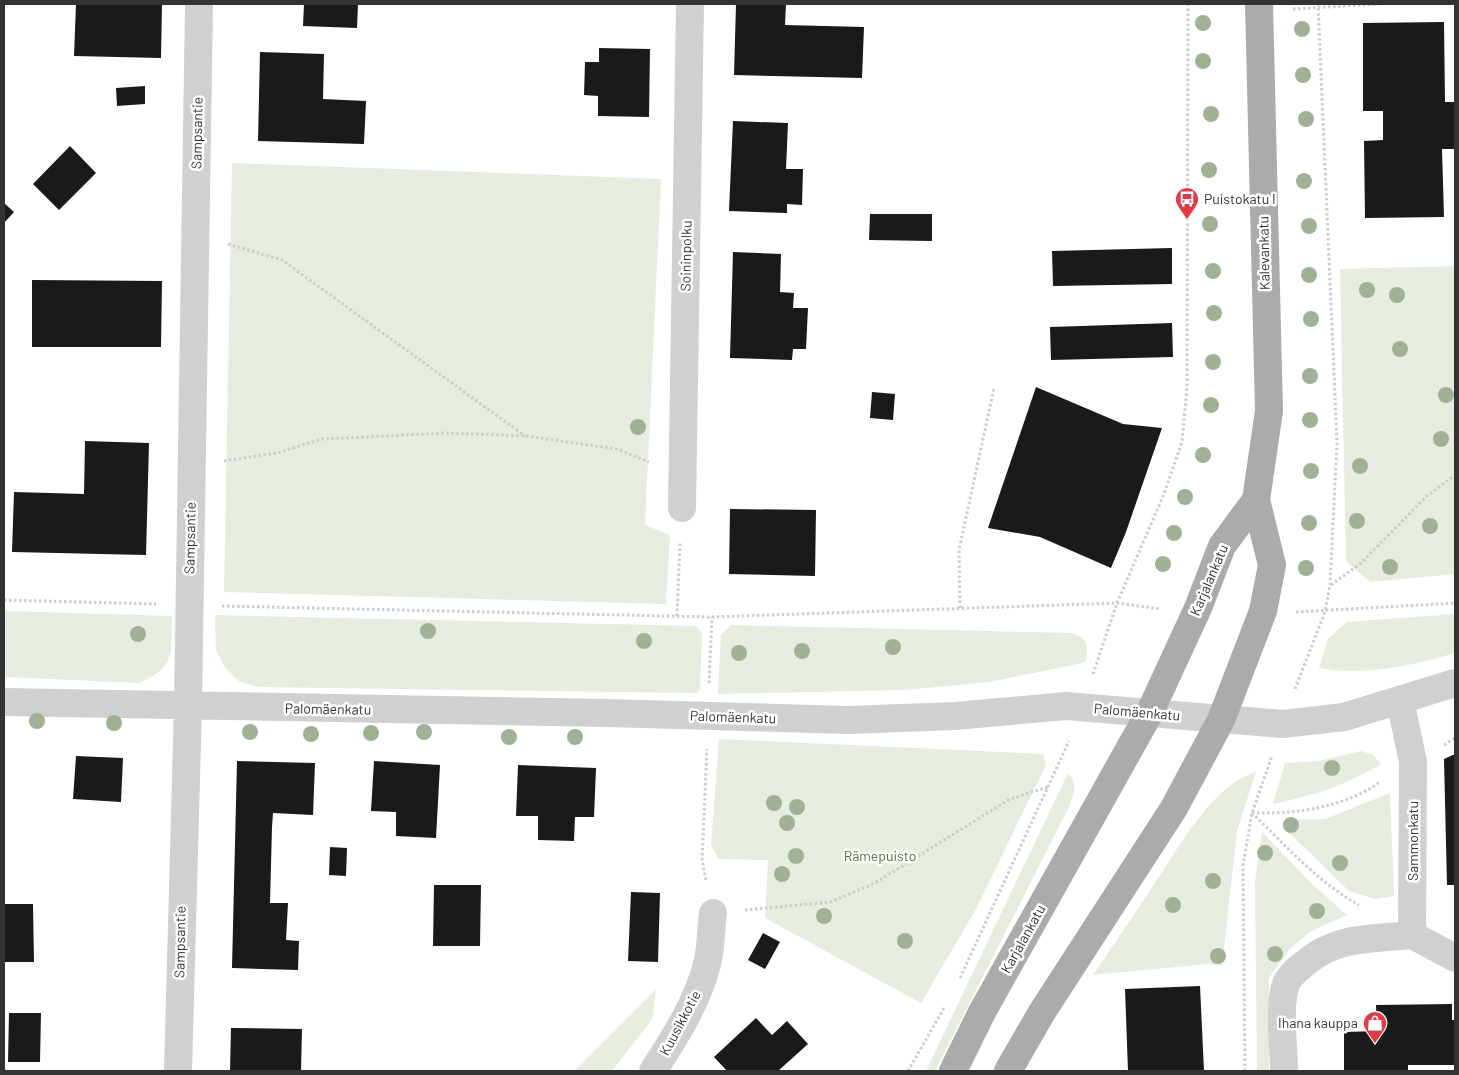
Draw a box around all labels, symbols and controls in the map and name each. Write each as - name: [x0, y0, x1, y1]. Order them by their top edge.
- street label: Sampsantie: [187, 97, 206, 169]
- bus stop icon: Puistokatu I: [1174, 186, 1200, 220]
- place label: Puistokatu I: [1204, 190, 1276, 207]
- street label: Kalevankatu: [1254, 216, 1273, 290]
- street label: Soininpolku: [676, 220, 695, 292]
- street label: Sampsantie: [180, 502, 199, 574]
- street label: Karjalankatu: [1186, 542, 1231, 618]
- street label: Palomäenkatu: [285, 699, 371, 718]
- street label: Palomäenkatu: [1093, 699, 1181, 724]
- street label: Palomäenkatu: [690, 706, 777, 727]
- street label: Sammonkatu: [1404, 801, 1421, 881]
- park label: Rämepuisto: [844, 847, 916, 864]
- street label: Karjalankatu: [997, 901, 1048, 976]
- street label: Sampsantie: [170, 906, 189, 978]
- street label: Kuusikkotie: [655, 987, 704, 1058]
- shop icon: Ihana kauppa: [1362, 1010, 1388, 1044]
- place label: Ihana kauppa: [1278, 1014, 1358, 1031]

